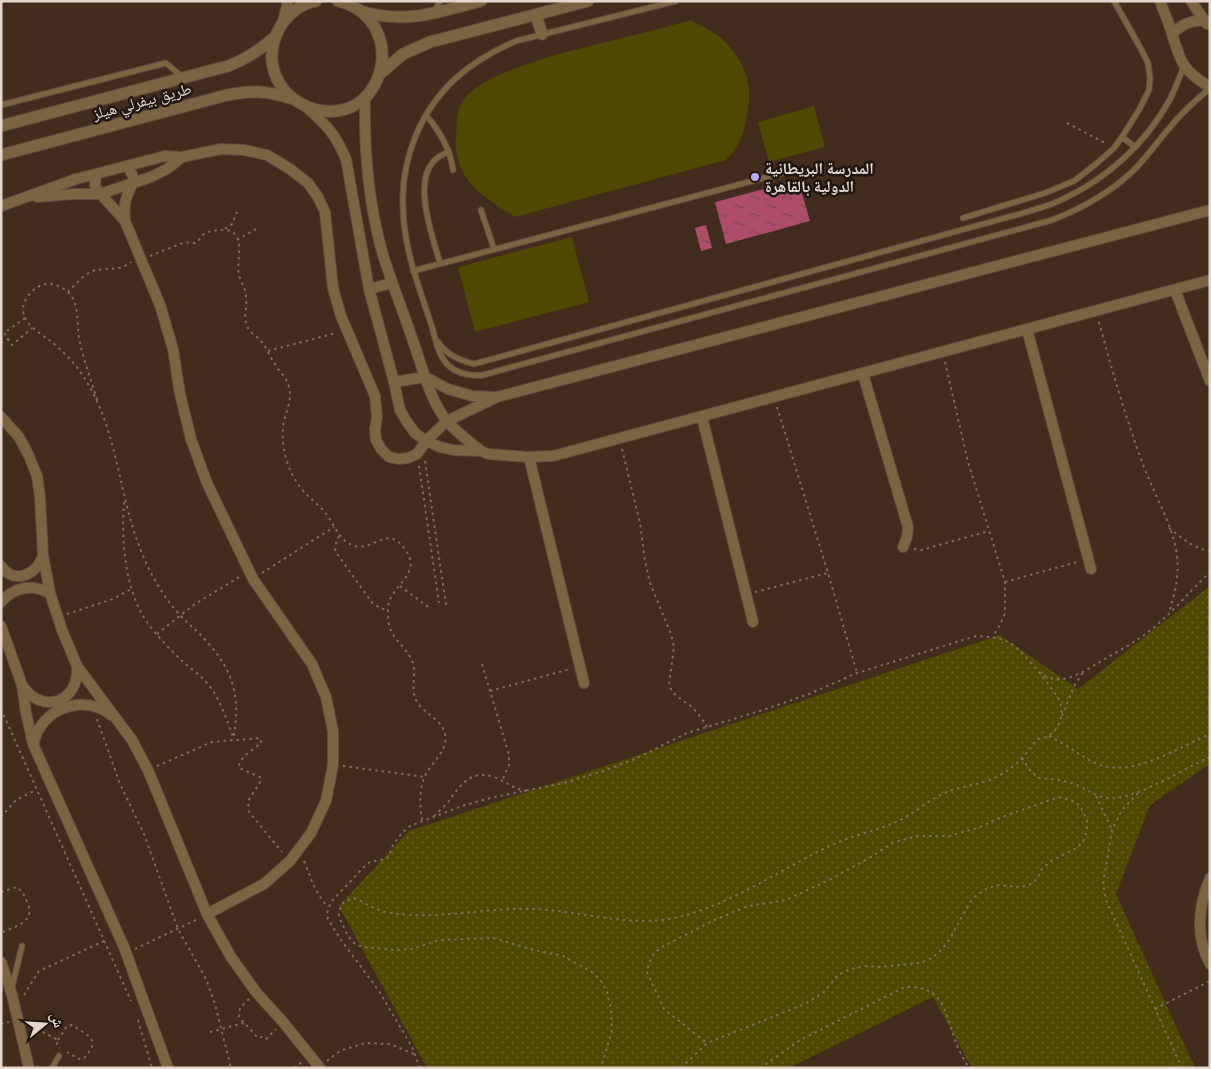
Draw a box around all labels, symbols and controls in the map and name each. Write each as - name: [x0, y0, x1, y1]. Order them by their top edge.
- street label: طريق بيفرلي هيلز: [90, 79, 194, 127]
- place label: المدرسة البريطانية الدولية بالقاهرة: [765, 159, 874, 196]
- marker: المدرسة البريطانية الدولية بالقاهرة: [749, 171, 761, 183]
- north arrow: [20, 999, 70, 1049]
- text: ش: [47, 1010, 67, 1030]

